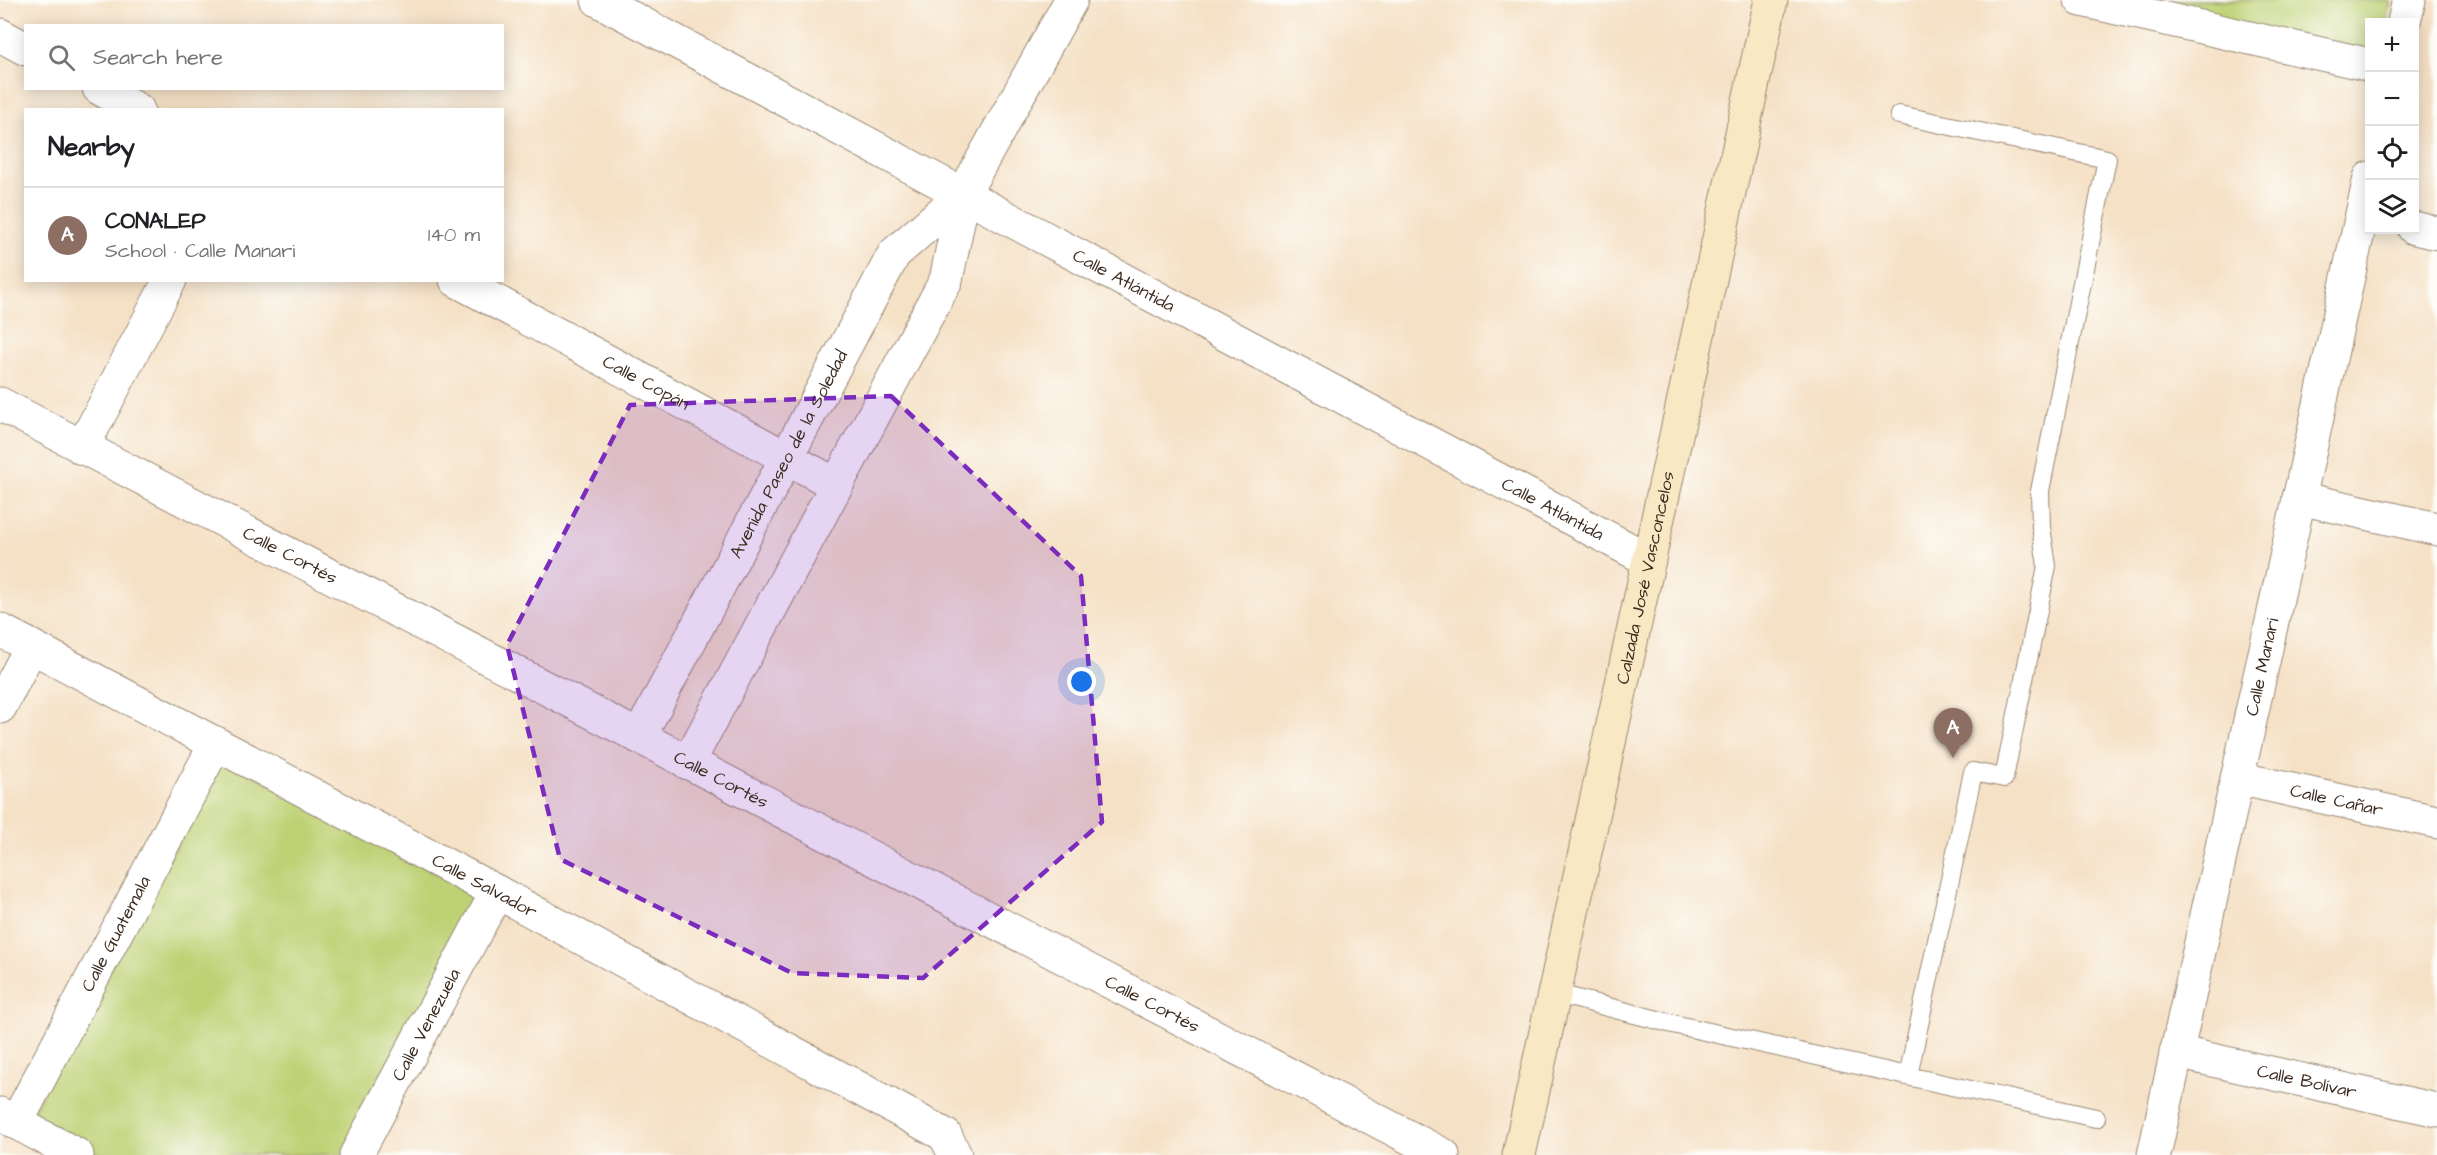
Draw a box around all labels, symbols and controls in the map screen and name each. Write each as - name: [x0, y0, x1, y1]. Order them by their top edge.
- map controls: [2365, 18, 2419, 234]
- button: +: [2365, 18, 2419, 72]
- search box: [24, 24, 504, 90]
- icon: search: [45, 41, 78, 74]
- text: Search here: [93, 42, 223, 73]
- button: −: [2365, 72, 2419, 126]
- button: locate: [2365, 126, 2419, 180]
- text: Nearby: [48, 129, 135, 165]
- button: layers: [2365, 180, 2419, 234]
- text: CONALEP: [105, 206, 205, 237]
- text: A: [61, 221, 74, 249]
- text: 140 m: [428, 221, 480, 249]
- text: School · Calle Manari: [105, 237, 295, 265]
- street label: Calle Atlántida: [1068, 243, 1180, 318]
- street label: Avenida Paseo de la Soledad: [723, 346, 854, 563]
- street label: Calle Copán: [598, 349, 694, 416]
- street label: Calzada José Vasconcelos: [1610, 469, 1680, 686]
- street label: Calle Atlántida: [1497, 471, 1609, 546]
- street label: Calle Cortés: [238, 520, 342, 590]
- street label: Calle Manari: [2239, 615, 2285, 718]
- your location: [1067, 667, 1096, 696]
- pin: A: [1934, 708, 1972, 758]
- street label: Calle Cortés: [670, 744, 773, 814]
- street label: Calle Cañar: [2288, 778, 2386, 822]
- street label: Calle Salvador: [428, 847, 542, 924]
- street label: Calle Guatemala: [75, 871, 156, 996]
- street label: Calle Venezuela: [386, 964, 466, 1085]
- street label: Calle Cortés: [1101, 969, 1204, 1039]
- street label: Calle Bolívar: [2255, 1058, 2359, 1104]

